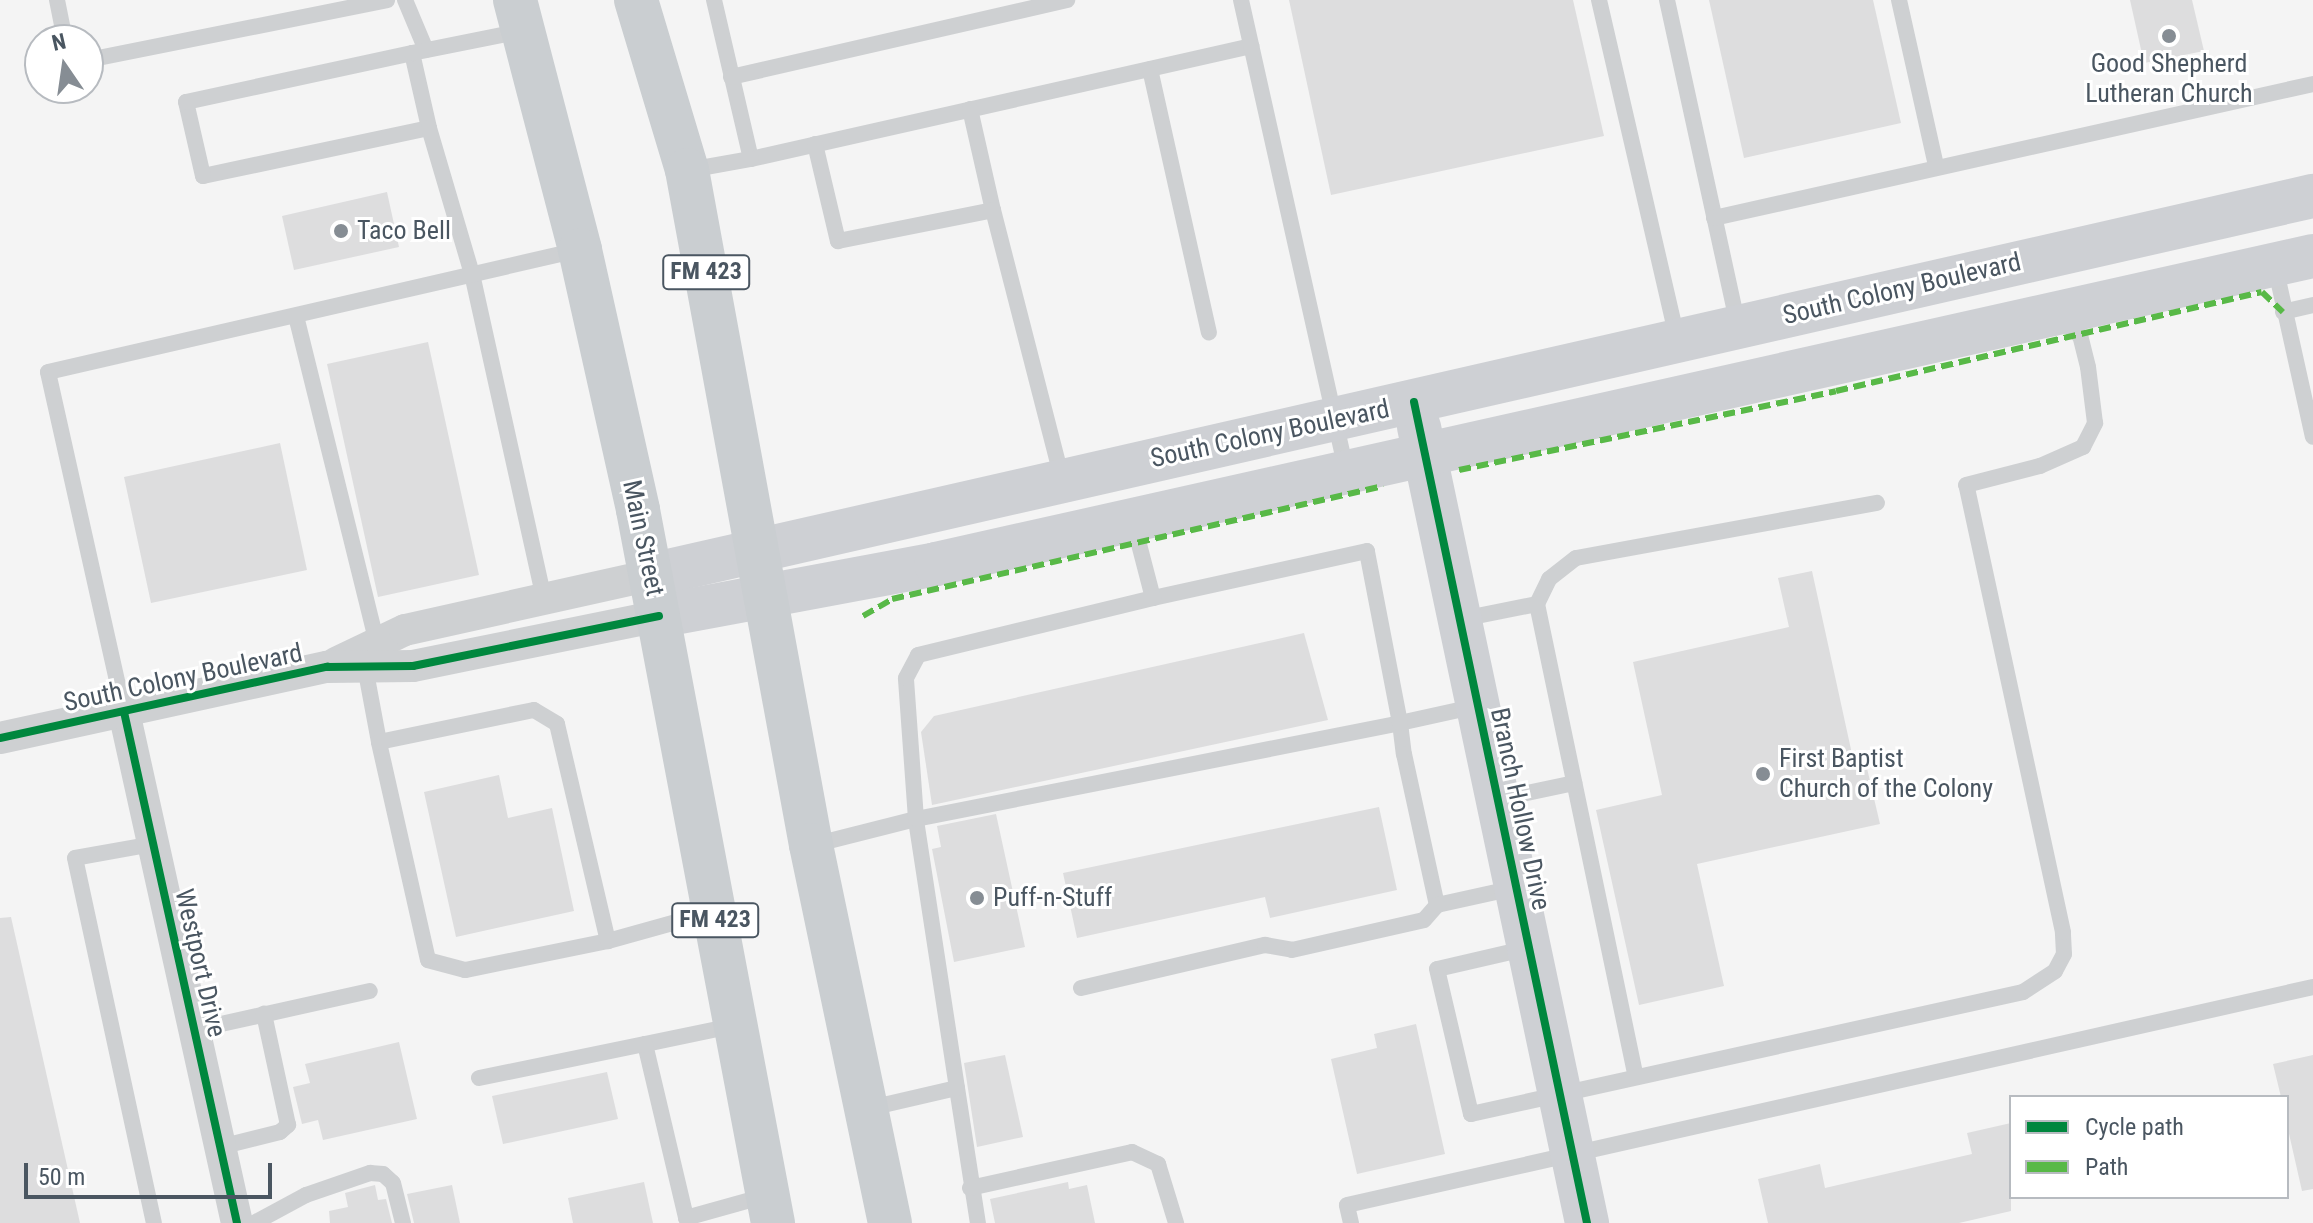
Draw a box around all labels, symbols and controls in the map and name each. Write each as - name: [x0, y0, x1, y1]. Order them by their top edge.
- north arrow: [24, 24, 104, 104]
- marker: Good Shepherd Lutheran Church: [2160, 27, 2178, 45]
- text: N: [50, 28, 68, 56]
- place label: Good Shepherd Lutheran Church: [2085, 48, 2253, 110]
- place label: Taco Bell: [357, 215, 451, 247]
- marker: Taco Bell: [332, 222, 350, 240]
- street label: South Colony Boulevard: [1780, 246, 2024, 332]
- road number: FM 423: [662, 252, 750, 292]
- street label: South Colony Boulevard: [1148, 393, 1392, 475]
- street label: Main Street: [616, 477, 670, 599]
- street label: South Colony Boulevard: [61, 637, 305, 719]
- street label: Branch Hollow Drive: [1483, 705, 1557, 913]
- place label: First Baptist Church of the Colony: [1779, 743, 1993, 804]
- marker: First Baptist Church of the Colony: [1754, 765, 1772, 783]
- place label: Puff-n-Stuff: [993, 882, 1112, 914]
- street label: Westport Drive: [168, 886, 232, 1040]
- marker: Puff-n-Stuff: [968, 889, 986, 907]
- road number: FM 423: [671, 900, 759, 940]
- legend: [2009, 1095, 2289, 1199]
- text: Cycle path: [2085, 1113, 2184, 1141]
- scale bar: [28, 1147, 276, 1197]
- text: Path: [2085, 1153, 2128, 1181]
- text: 50 m: [38, 1163, 85, 1191]

